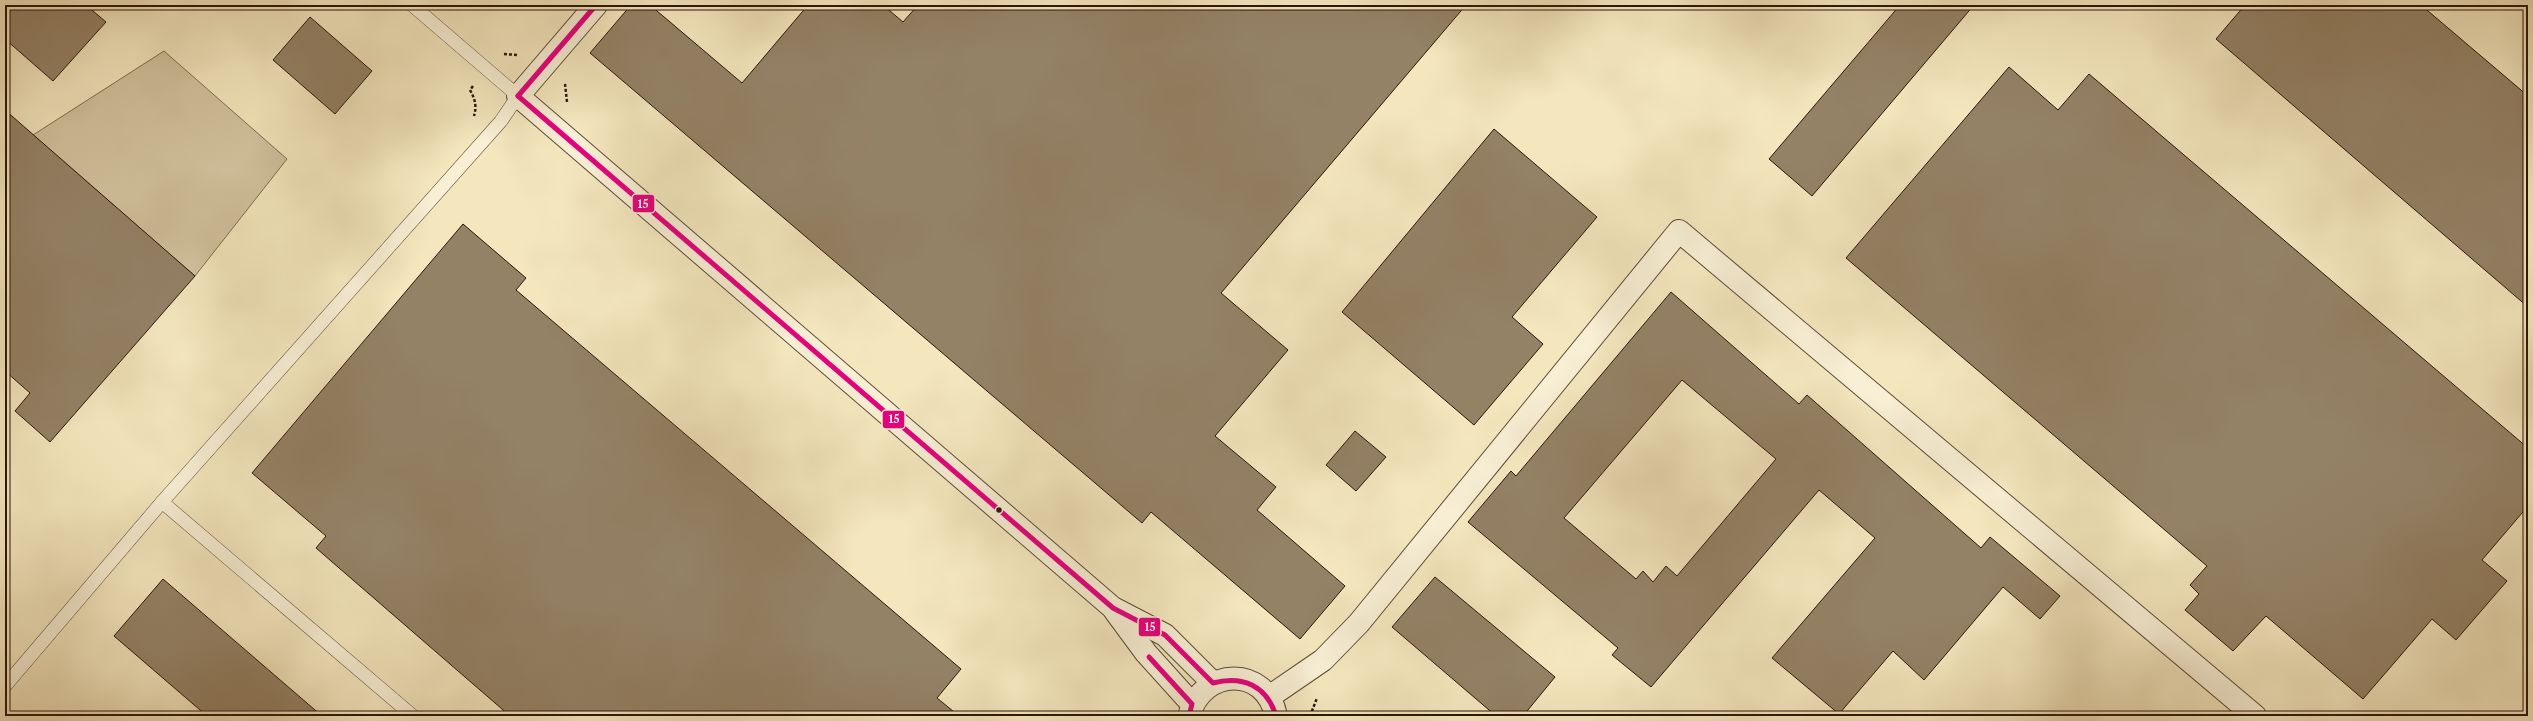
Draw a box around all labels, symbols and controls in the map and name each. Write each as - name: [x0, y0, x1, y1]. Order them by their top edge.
- line badge: 15: [632, 194, 655, 213]
- text: 15: [637, 197, 649, 211]
- line badge: 15: [882, 410, 905, 429]
- text: 15: [888, 412, 900, 426]
- unlabelled marker: [994, 505, 1004, 515]
- line badge: 15: [1138, 617, 1161, 637]
- text: 15: [1144, 620, 1156, 634]

